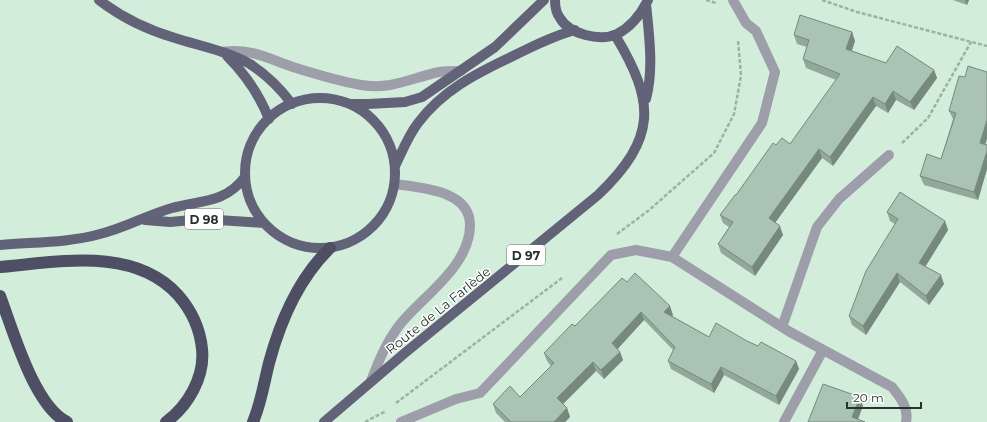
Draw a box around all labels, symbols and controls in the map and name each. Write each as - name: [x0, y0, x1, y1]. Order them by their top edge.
- road number: D 98: [185, 209, 223, 229]
- road number: D 97: [507, 245, 545, 265]
- street label: Route de La Farlède: [382, 263, 494, 357]
- scale bar: [847, 384, 921, 410]
- text: 20 m: [853, 390, 884, 405]

